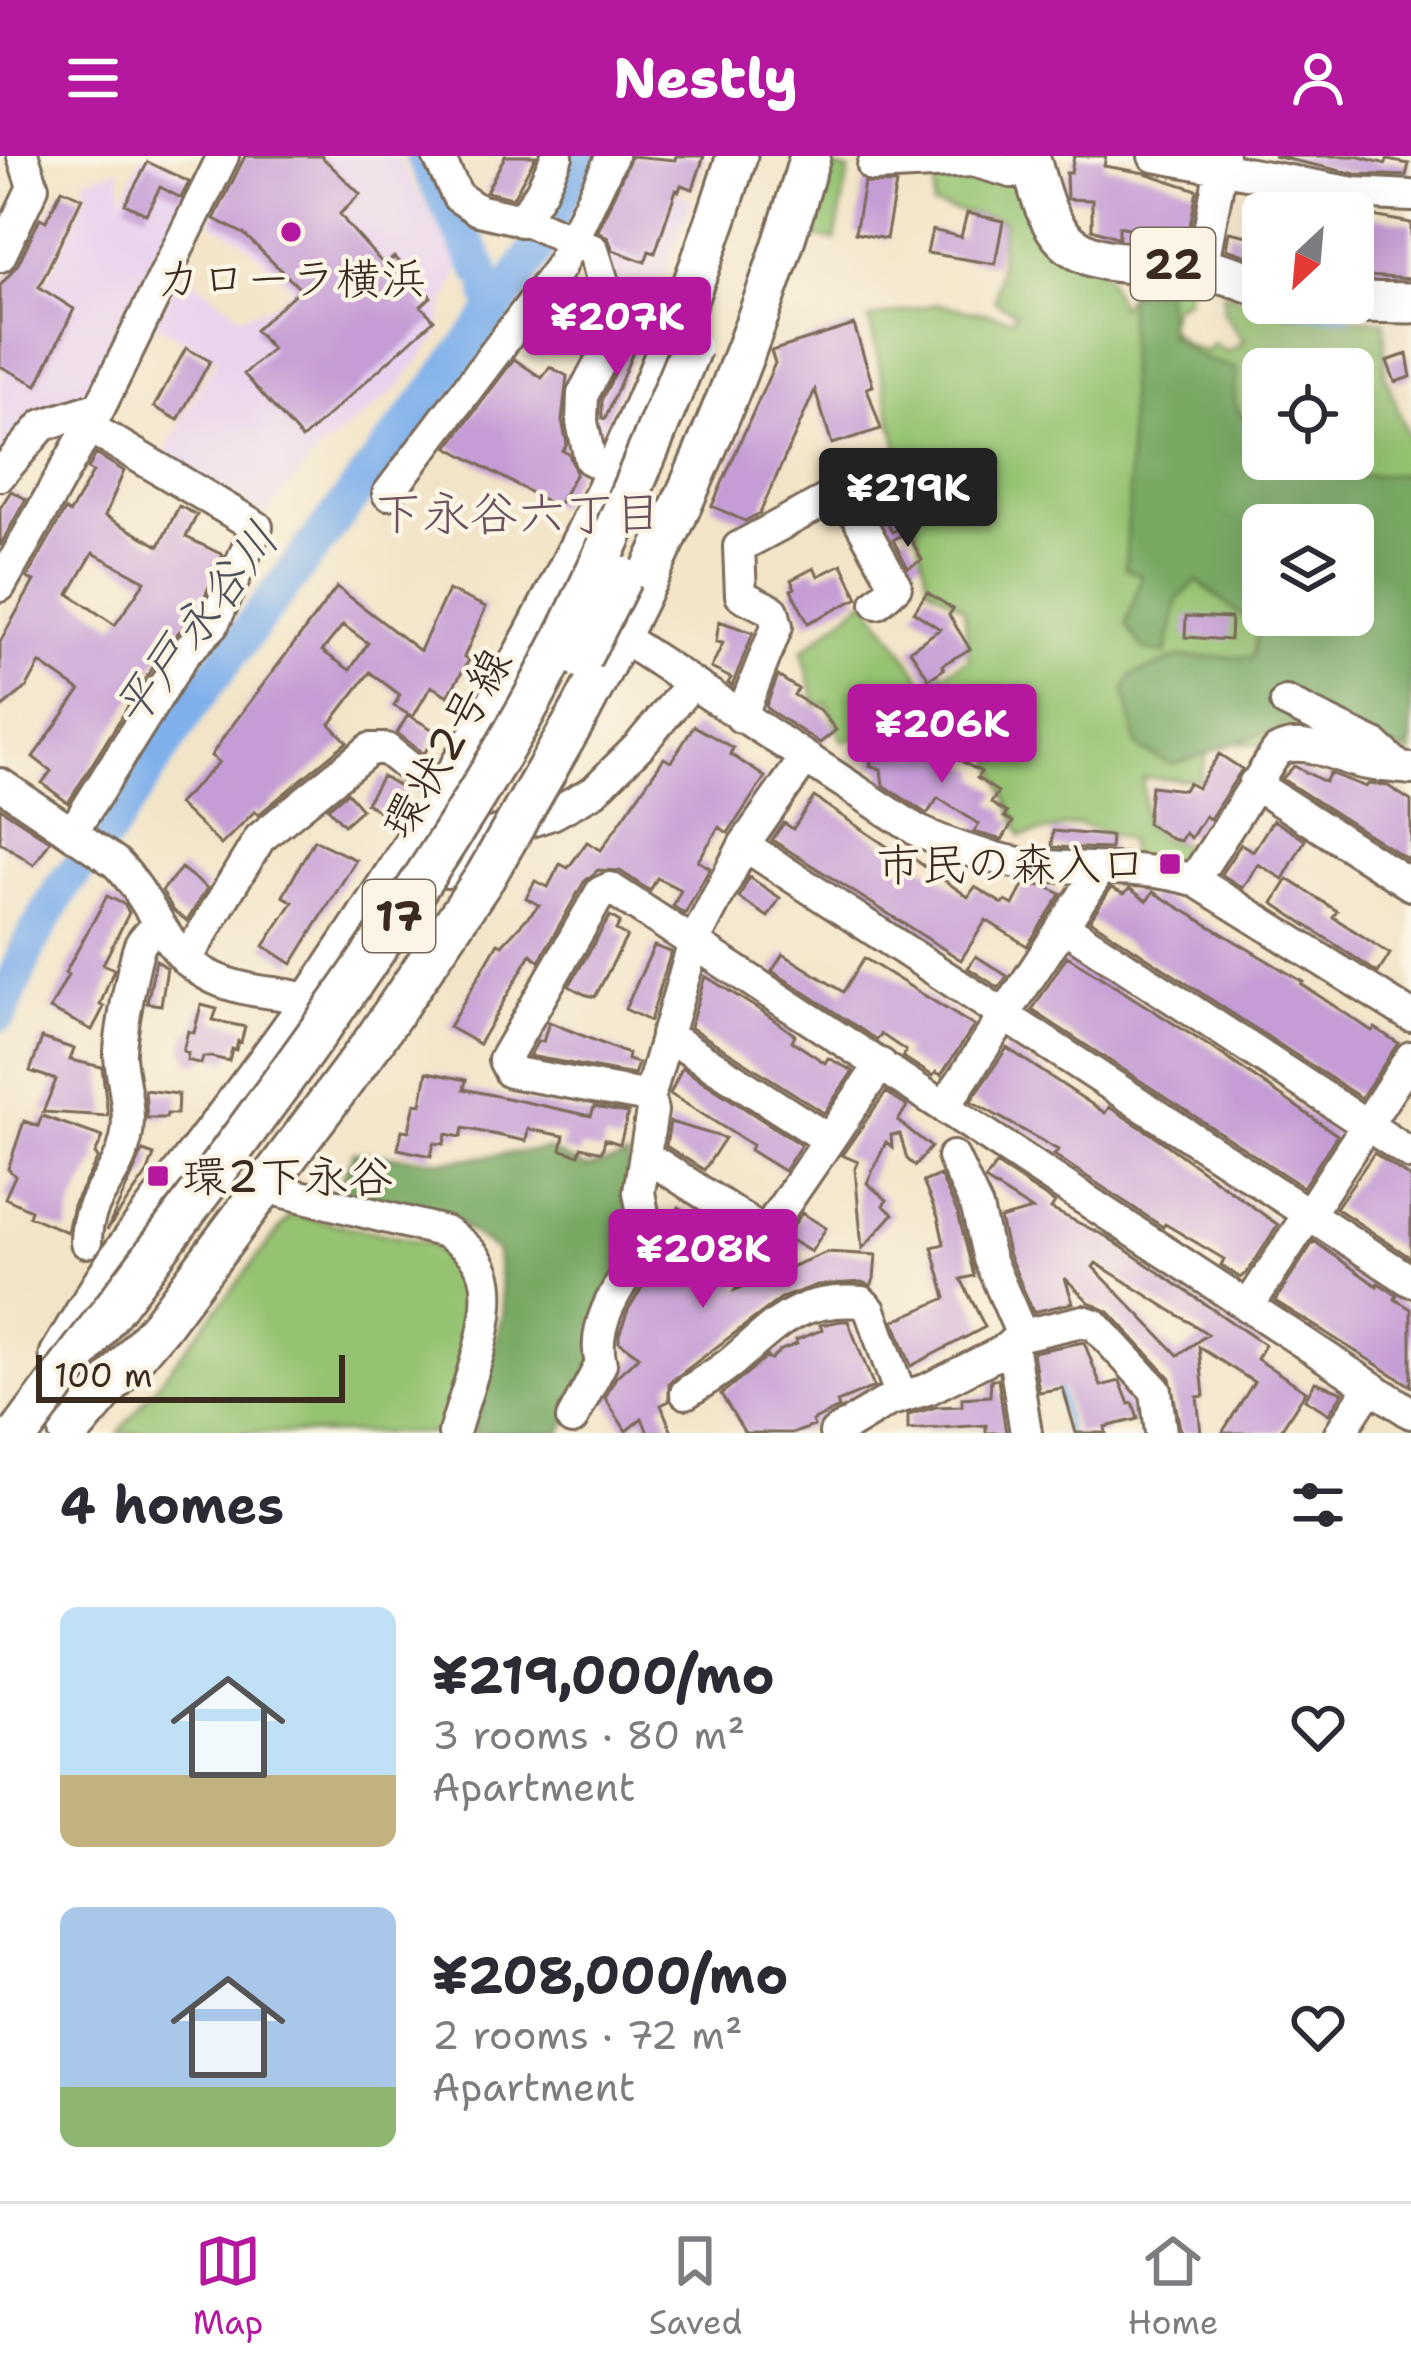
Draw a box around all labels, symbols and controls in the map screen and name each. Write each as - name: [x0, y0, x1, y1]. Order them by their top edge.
- text: Nestly: [613, 42, 798, 114]
- icon: menu: [60, 45, 126, 111]
- icon: person: [1285, 45, 1351, 111]
- north arrow: [1242, 192, 1374, 324]
- map controls: [1242, 192, 1374, 636]
- marker: カローラ横浜: [278, 219, 304, 245]
- road number: 22: [1131, 228, 1215, 300]
- place label: カローラ横浜: [156, 248, 426, 308]
- pin: ¥207K: [533, 277, 701, 379]
- text: ¥207K: [550, 290, 684, 342]
- button: locate: [1242, 348, 1374, 480]
- pin: ¥219K: [824, 448, 992, 550]
- text: ¥219K: [846, 461, 970, 513]
- district label: 下永谷六丁目: [374, 481, 662, 545]
- button: layers: [1242, 504, 1374, 636]
- water label: 平戸永谷川: [97, 509, 293, 739]
- street label: 環状2号線: [367, 636, 525, 850]
- pin: ¥206K: [858, 684, 1026, 786]
- text: ¥206K: [875, 697, 1009, 749]
- place label: 市民の森入口: [876, 834, 1146, 894]
- marker: 市民の森入口: [1157, 851, 1183, 877]
- road number: 17: [363, 880, 435, 952]
- place label: 環2下永谷: [182, 1146, 394, 1206]
- marker: 環2下永谷: [145, 1163, 171, 1189]
- pin: ¥208K: [619, 1209, 787, 1311]
- text: ¥208K: [636, 1222, 770, 1274]
- scale bar: [36, 1349, 345, 1402]
- text: 100 m: [54, 1353, 153, 1398]
- text: 4 homes: [60, 1471, 284, 1539]
- icon: filters: [1285, 1472, 1351, 1538]
- text: ¥219,000/mo: [432, 1641, 775, 1709]
- icon: home: [156, 1655, 300, 1799]
- icon: heart: [1285, 1694, 1351, 1760]
- text: 3 rooms · 80 m²: [432, 1709, 745, 1761]
- text: Apartment: [432, 1761, 635, 1813]
- text: ¥208,000/mo: [432, 1941, 788, 2009]
- icon: home: [156, 1955, 300, 2099]
- icon: heart: [1285, 1994, 1351, 2060]
- text: 2 rooms · 72 m²: [432, 2009, 743, 2061]
- text: Apartment: [432, 2061, 635, 2113]
- tab: Map: [193, 2228, 263, 2345]
- tab: Saved: [649, 2228, 742, 2345]
- tab: Home: [1128, 2228, 1218, 2345]

